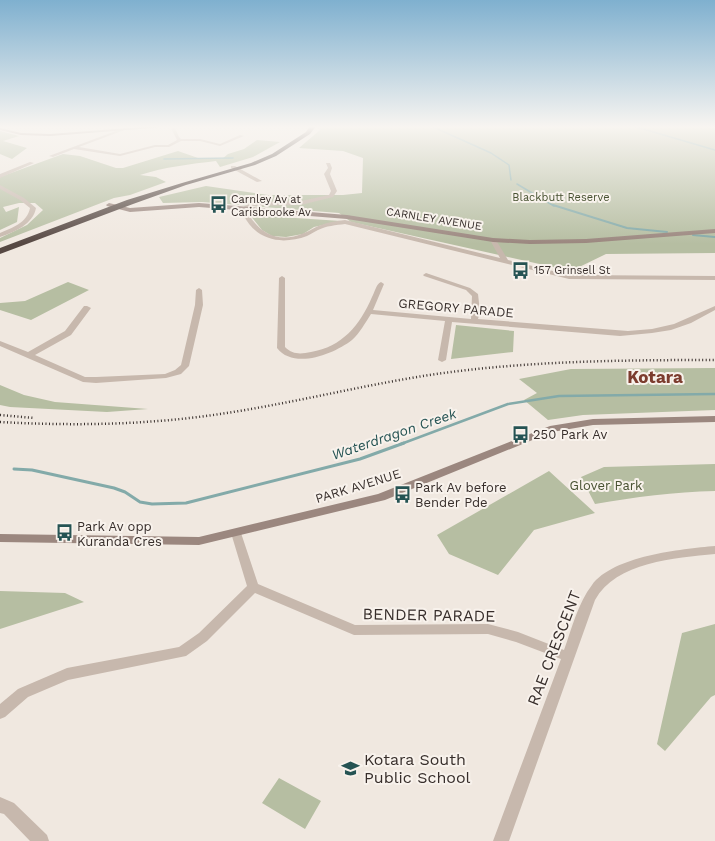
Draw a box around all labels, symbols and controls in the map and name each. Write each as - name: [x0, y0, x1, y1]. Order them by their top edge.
- park label: Blackbutt Reserve: [512, 191, 610, 204]
- place label: Carnley Av at Carisbrooke Av: [231, 193, 311, 219]
- bus stop icon: Carnley Av at Carisbrooke Av: [208, 195, 228, 215]
- street label: CARNLEY AVENUE: [385, 205, 483, 233]
- bus stop icon: 157 Grinsell St: [511, 260, 531, 280]
- place label: 157 Grinsell St: [534, 264, 611, 277]
- street label: GREGORY PARADE: [398, 295, 514, 321]
- district label: Kotara: [627, 367, 683, 387]
- water label: Waterdragon Creek: [330, 405, 459, 463]
- bus stop icon: 250 Park Av: [510, 424, 530, 444]
- place label: 250 Park Av: [533, 427, 607, 442]
- street label: PARK AVENUE: [314, 466, 402, 506]
- park label: Glover Park: [570, 478, 643, 493]
- place label: Park Av before Bender Pde: [415, 480, 507, 510]
- bus stop icon: Park Av before Bender Pde: [392, 484, 412, 504]
- place label: Park Av opp Kuranda Cres: [77, 519, 162, 549]
- bus stop icon: Park Av opp Kuranda Cres: [54, 523, 74, 543]
- street label: RAE CRESCENT: [523, 588, 585, 708]
- street label: BENDER PARADE: [362, 604, 496, 626]
- place label: Kotara South Public School: [364, 750, 471, 787]
- school or university icon: Kotara South Public School: [341, 758, 361, 778]

